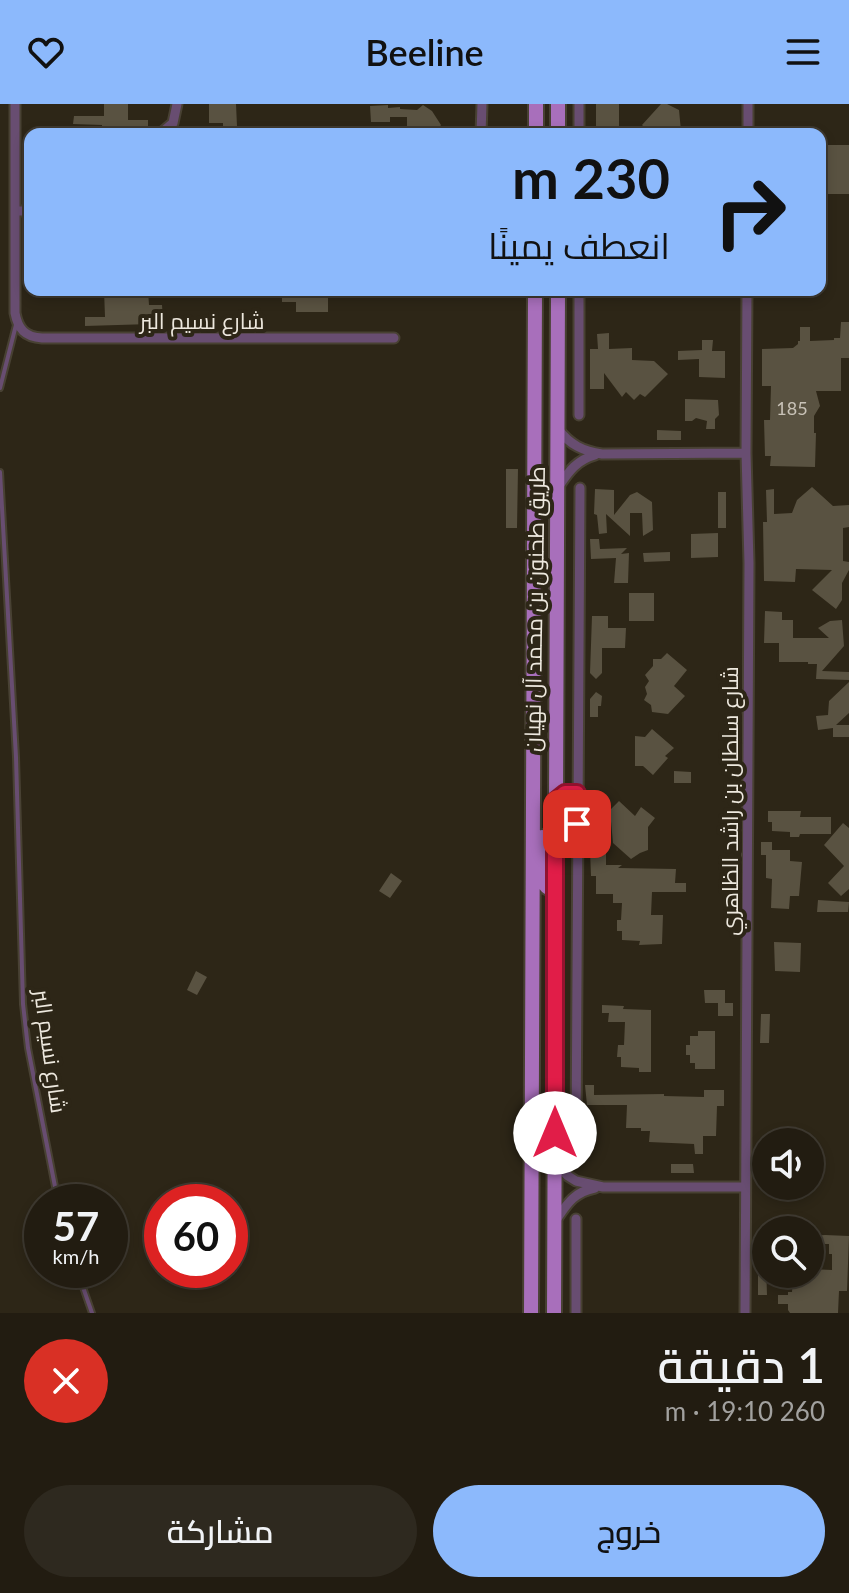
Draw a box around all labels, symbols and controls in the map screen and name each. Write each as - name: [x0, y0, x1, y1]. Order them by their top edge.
- icon: heart: [24, 30, 68, 74]
- text: Beeline: [365, 30, 484, 74]
- icon: menu: [781, 30, 825, 74]
- text: 230 m: [512, 144, 670, 211]
- icon: right: [698, 160, 802, 264]
- text: انعطف يمينًا: [488, 223, 670, 267]
- street label: شارع نسيم البر: [138, 307, 264, 337]
- house number: 185: [776, 397, 808, 419]
- street label: طريق طحنون بن محمد آل نهيان: [518, 466, 551, 752]
- street label: شارع سلطان بن راشد الظاهري: [716, 666, 747, 936]
- pin: [543, 790, 611, 858]
- icon: arrive: [555, 802, 599, 846]
- street label: شارع نسيم البر: [26, 985, 73, 1115]
- position arrow: [513, 1091, 597, 1175]
- map controls: [752, 1128, 824, 1288]
- button: sound: [752, 1128, 824, 1200]
- speed limit sign: 60: [144, 1184, 248, 1288]
- text: 57: [53, 1202, 99, 1250]
- button: search: [752, 1216, 824, 1288]
- text: km/h: [53, 1244, 99, 1268]
- text: 1 دقيقة: [657, 1336, 825, 1393]
- button: close: [24, 1339, 108, 1423]
- text: 260 m · 19:10: [665, 1395, 825, 1427]
- button: مشاركة: [24, 1485, 417, 1577]
- button: خروج: [433, 1485, 825, 1577]

